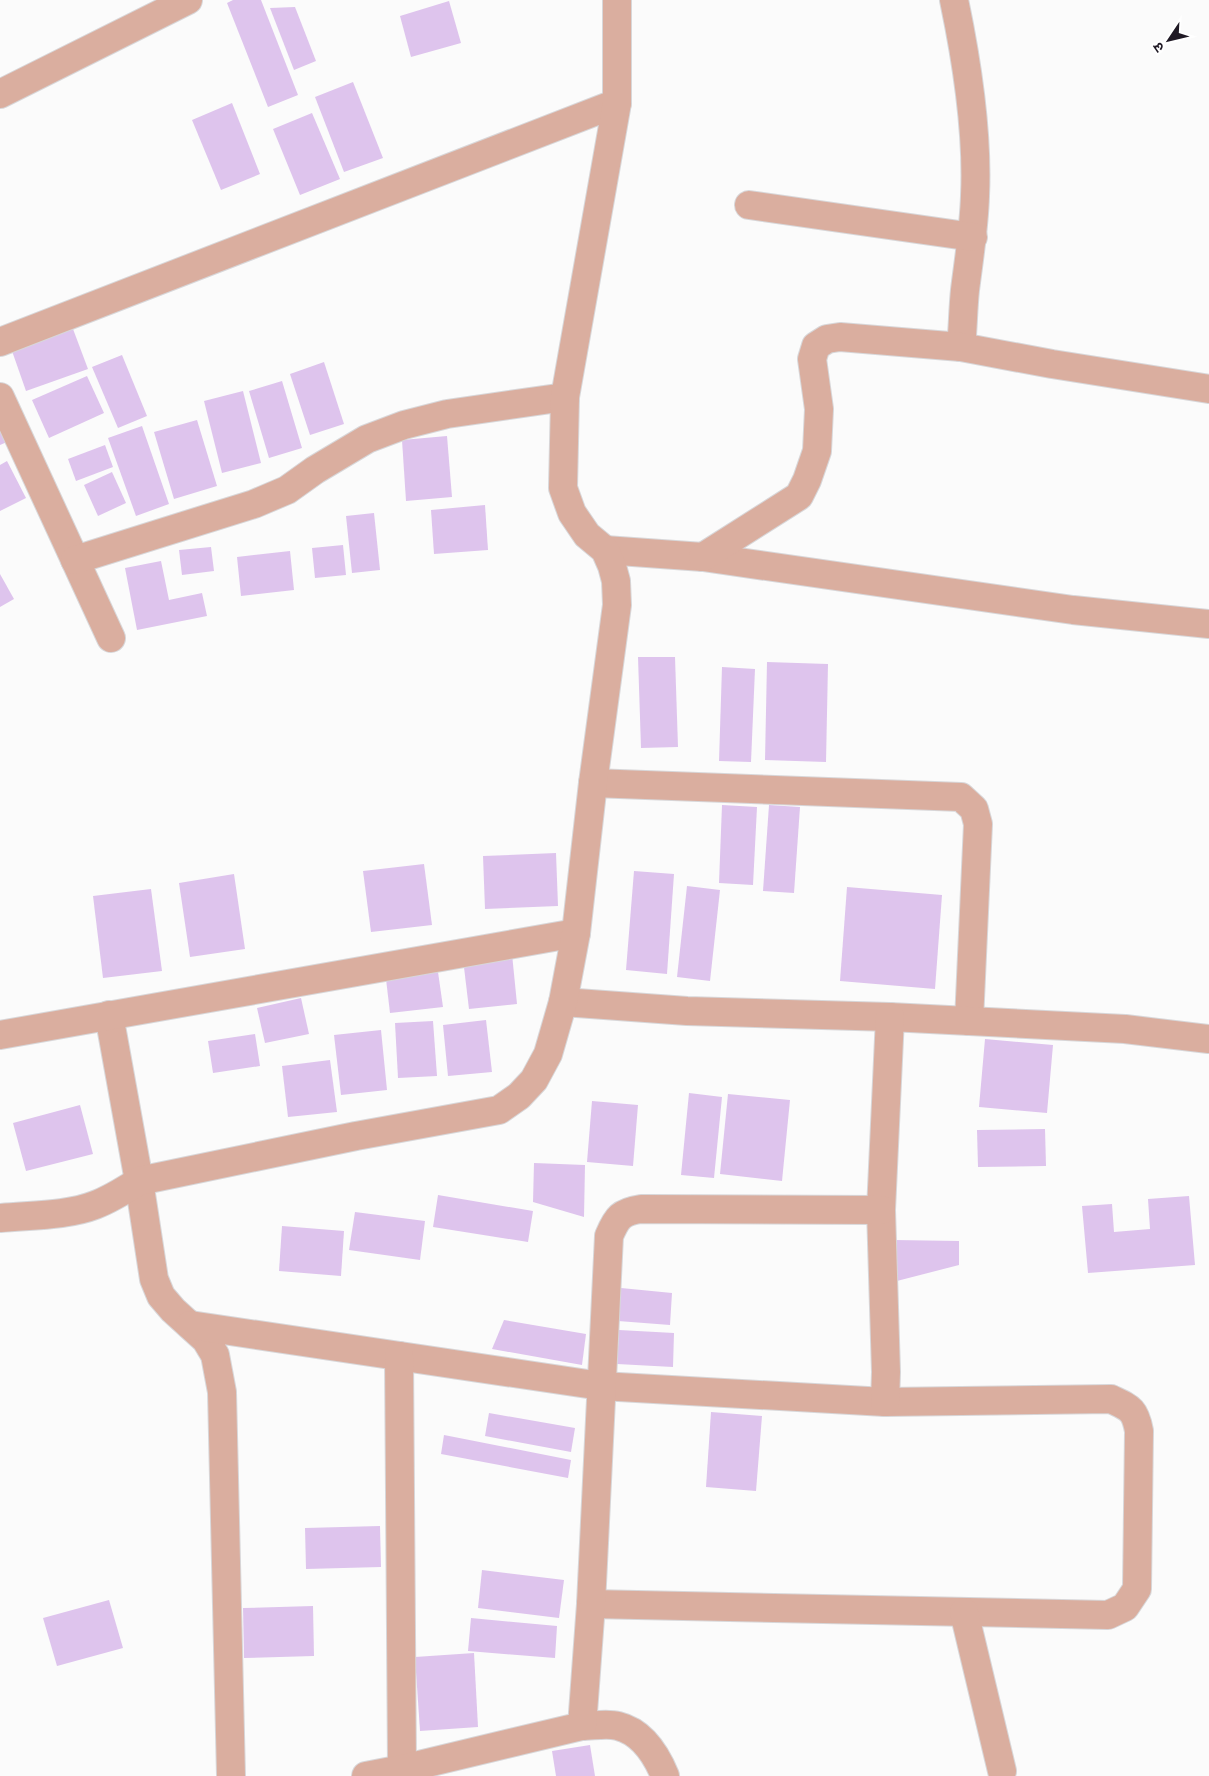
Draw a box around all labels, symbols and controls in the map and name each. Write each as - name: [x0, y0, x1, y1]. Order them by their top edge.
- north arrow: [1144, 15, 1194, 65]
- text: उ: [1147, 38, 1168, 57]

